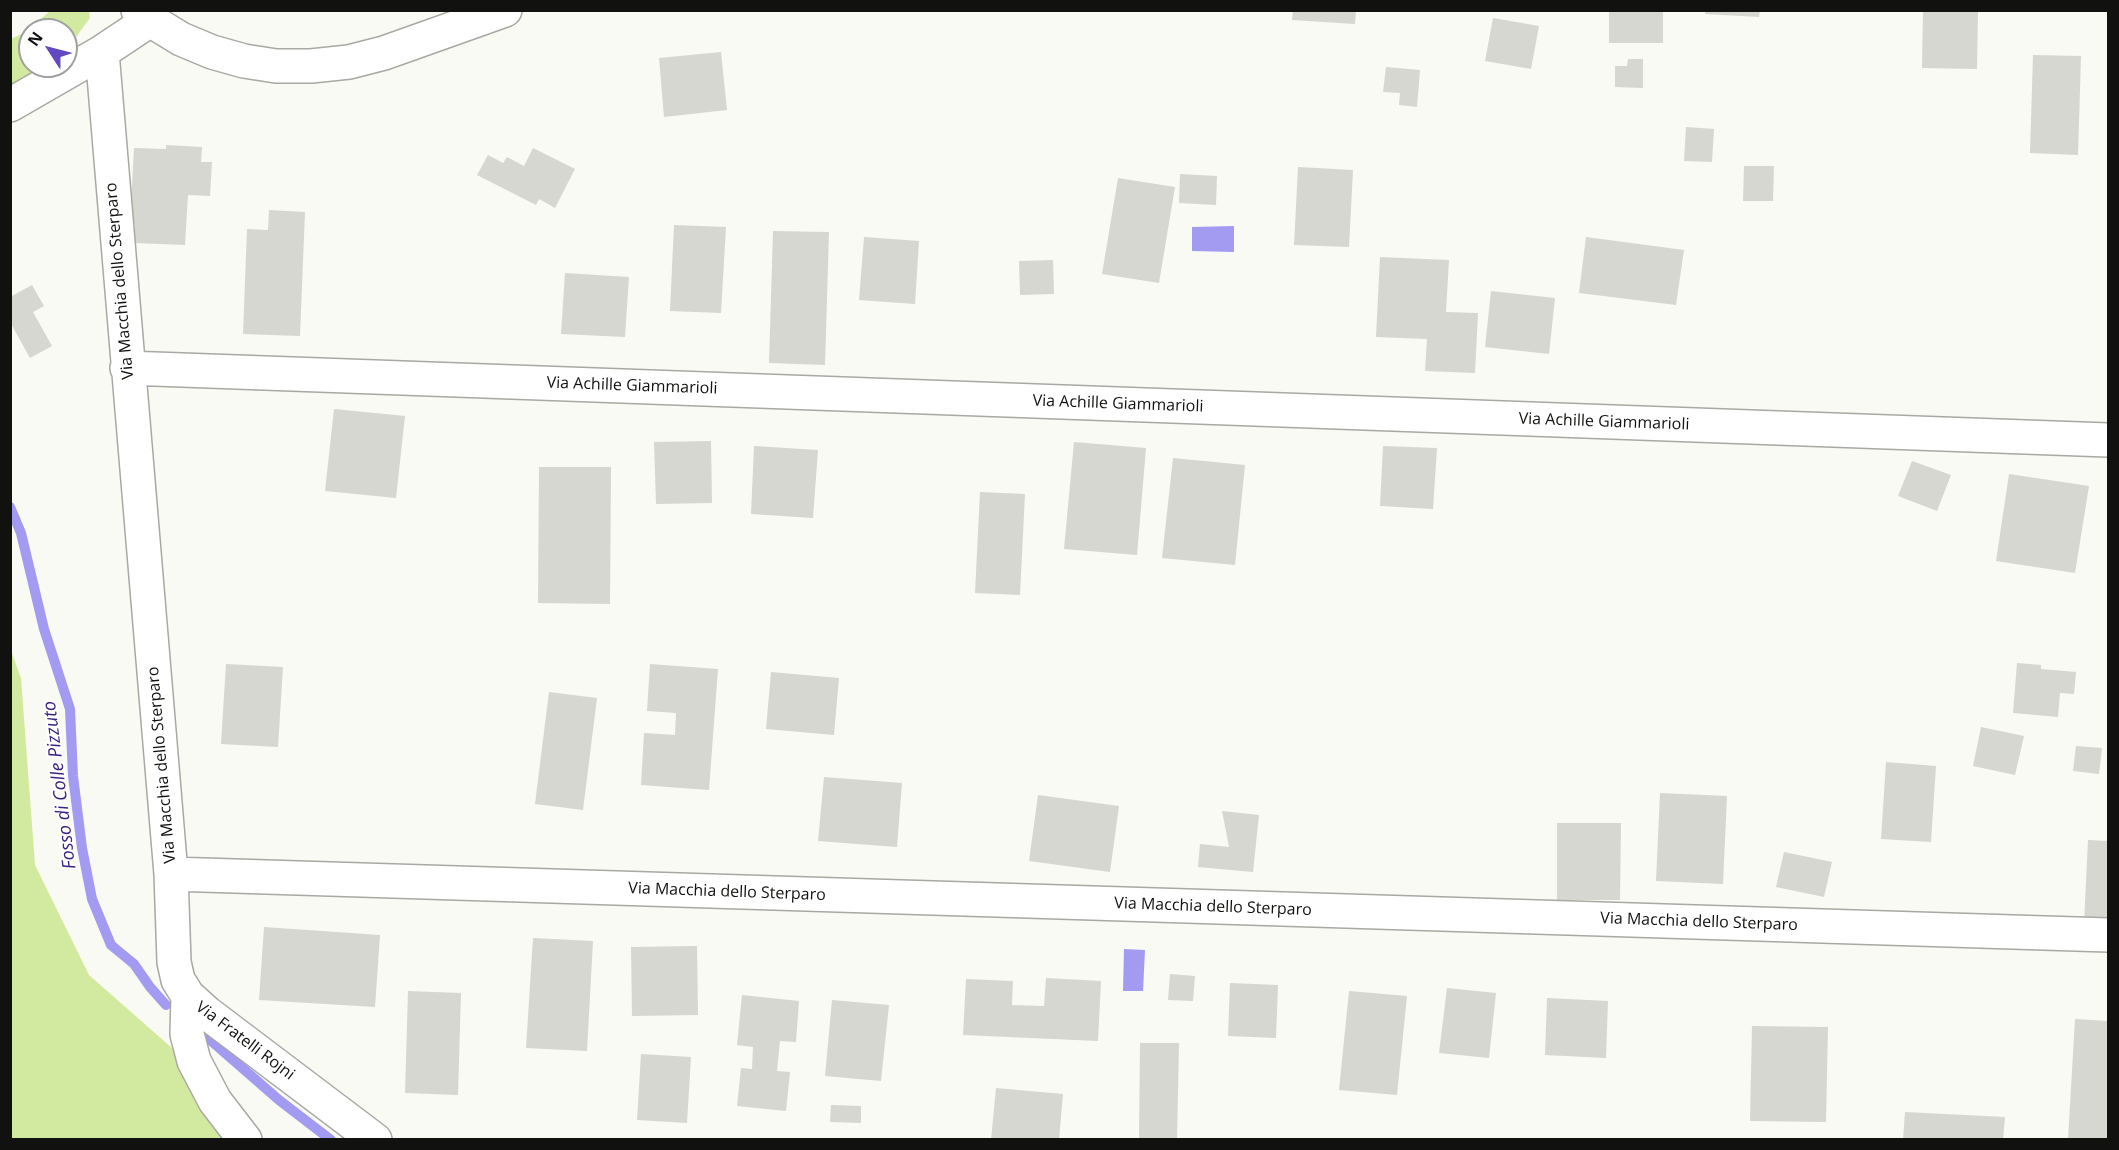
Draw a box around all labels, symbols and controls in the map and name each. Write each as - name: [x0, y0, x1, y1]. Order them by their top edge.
- north arrow: [18, 18, 78, 78]
- text: N: [22, 27, 48, 50]
- street label: Via Macchia dello Sterparo: [102, 182, 138, 380]
- street label: Via Achille Giammarioli: [546, 373, 718, 399]
- street label: Via Achille Giammarioli: [1032, 391, 1204, 417]
- street label: Via Achille Giammarioli: [1518, 409, 1690, 435]
- street label: Via Macchia dello Sterparo: [144, 666, 180, 864]
- water label: Fosso di Colle Pizzuto: [39, 700, 81, 870]
- street label: Via Macchia dello Sterparo: [628, 879, 826, 905]
- street label: Via Macchia dello Sterparo: [1114, 894, 1312, 920]
- street label: Via Macchia dello Sterparo: [1600, 909, 1798, 935]
- street label: Via Fratelli Rojni: [192, 998, 298, 1084]

